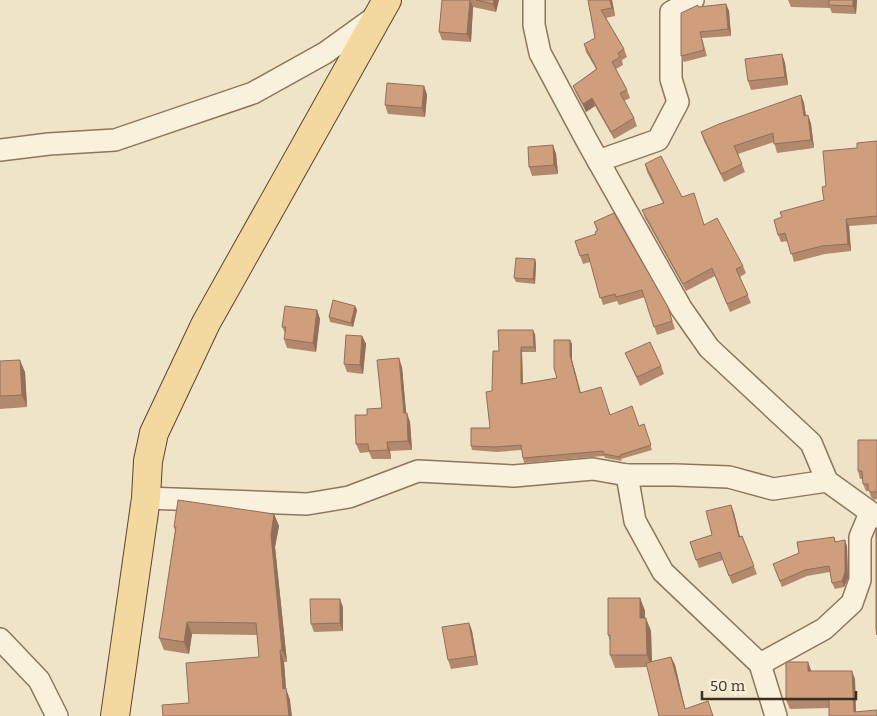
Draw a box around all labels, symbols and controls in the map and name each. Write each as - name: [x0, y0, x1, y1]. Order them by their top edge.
- scale bar: [702, 668, 856, 700]
- text: 50 m: [710, 677, 746, 695]

